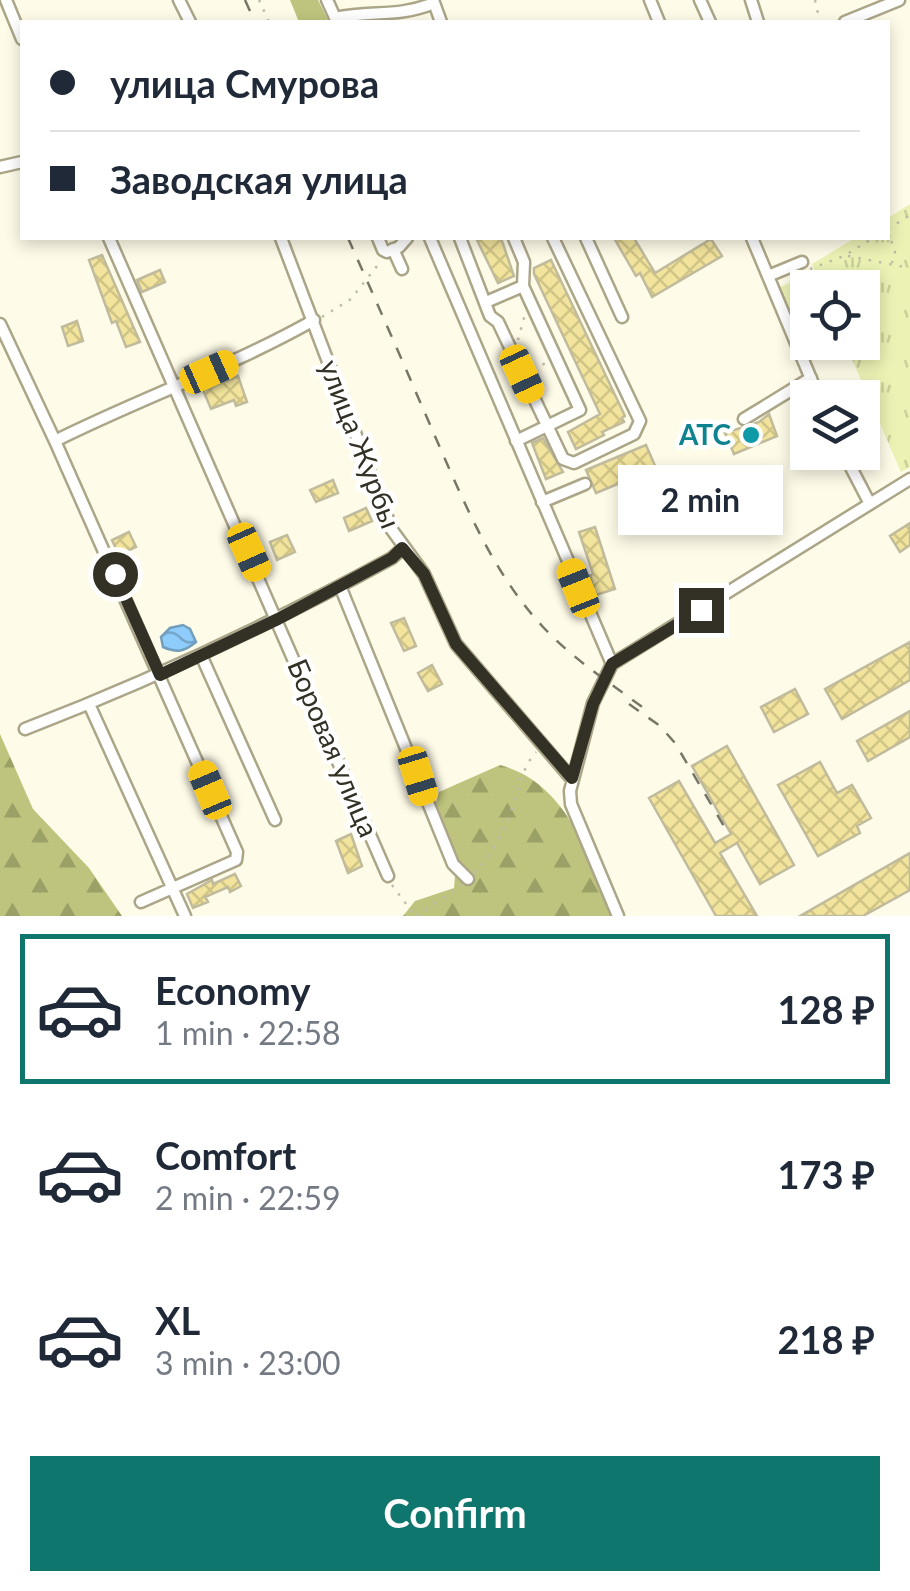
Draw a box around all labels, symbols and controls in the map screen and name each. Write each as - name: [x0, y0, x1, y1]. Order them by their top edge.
- text: улица Смурова: [110, 60, 379, 106]
- text: Заводская улица: [110, 156, 408, 202]
- map controls: [790, 270, 880, 470]
- button: locate: [790, 270, 880, 360]
- car: [496, 340, 548, 408]
- car: [175, 346, 243, 398]
- street label: улица Журбы: [313, 354, 409, 533]
- button: layers: [790, 380, 880, 470]
- place label: АТС: [678, 417, 731, 451]
- marker: АТС: [740, 424, 762, 446]
- callout: 2 min: [618, 465, 784, 535]
- text: 2 min: [661, 480, 740, 519]
- car: [223, 518, 275, 586]
- route start: [93, 552, 138, 597]
- car: [553, 555, 603, 621]
- route end: [679, 588, 724, 633]
- street label: Боровая улица: [281, 654, 387, 842]
- car: [395, 743, 441, 809]
- car: [184, 757, 236, 823]
- icon: car: [35, 964, 125, 1054]
- text: Economy: [155, 967, 310, 1013]
- text: 128 ₽: [778, 986, 875, 1032]
- text: 1 min · 22:58: [155, 1013, 341, 1052]
- icon: car: [35, 1129, 125, 1219]
- text: Comfort: [155, 1132, 296, 1178]
- text: 173 ₽: [778, 1151, 875, 1197]
- text: 2 min · 22:59: [155, 1178, 341, 1217]
- icon: car: [35, 1294, 125, 1384]
- text: XL: [155, 1297, 200, 1343]
- text: 218 ₽: [778, 1316, 875, 1362]
- text: 3 min · 23:00: [155, 1343, 341, 1382]
- button: Confirm: [30, 1456, 880, 1571]

